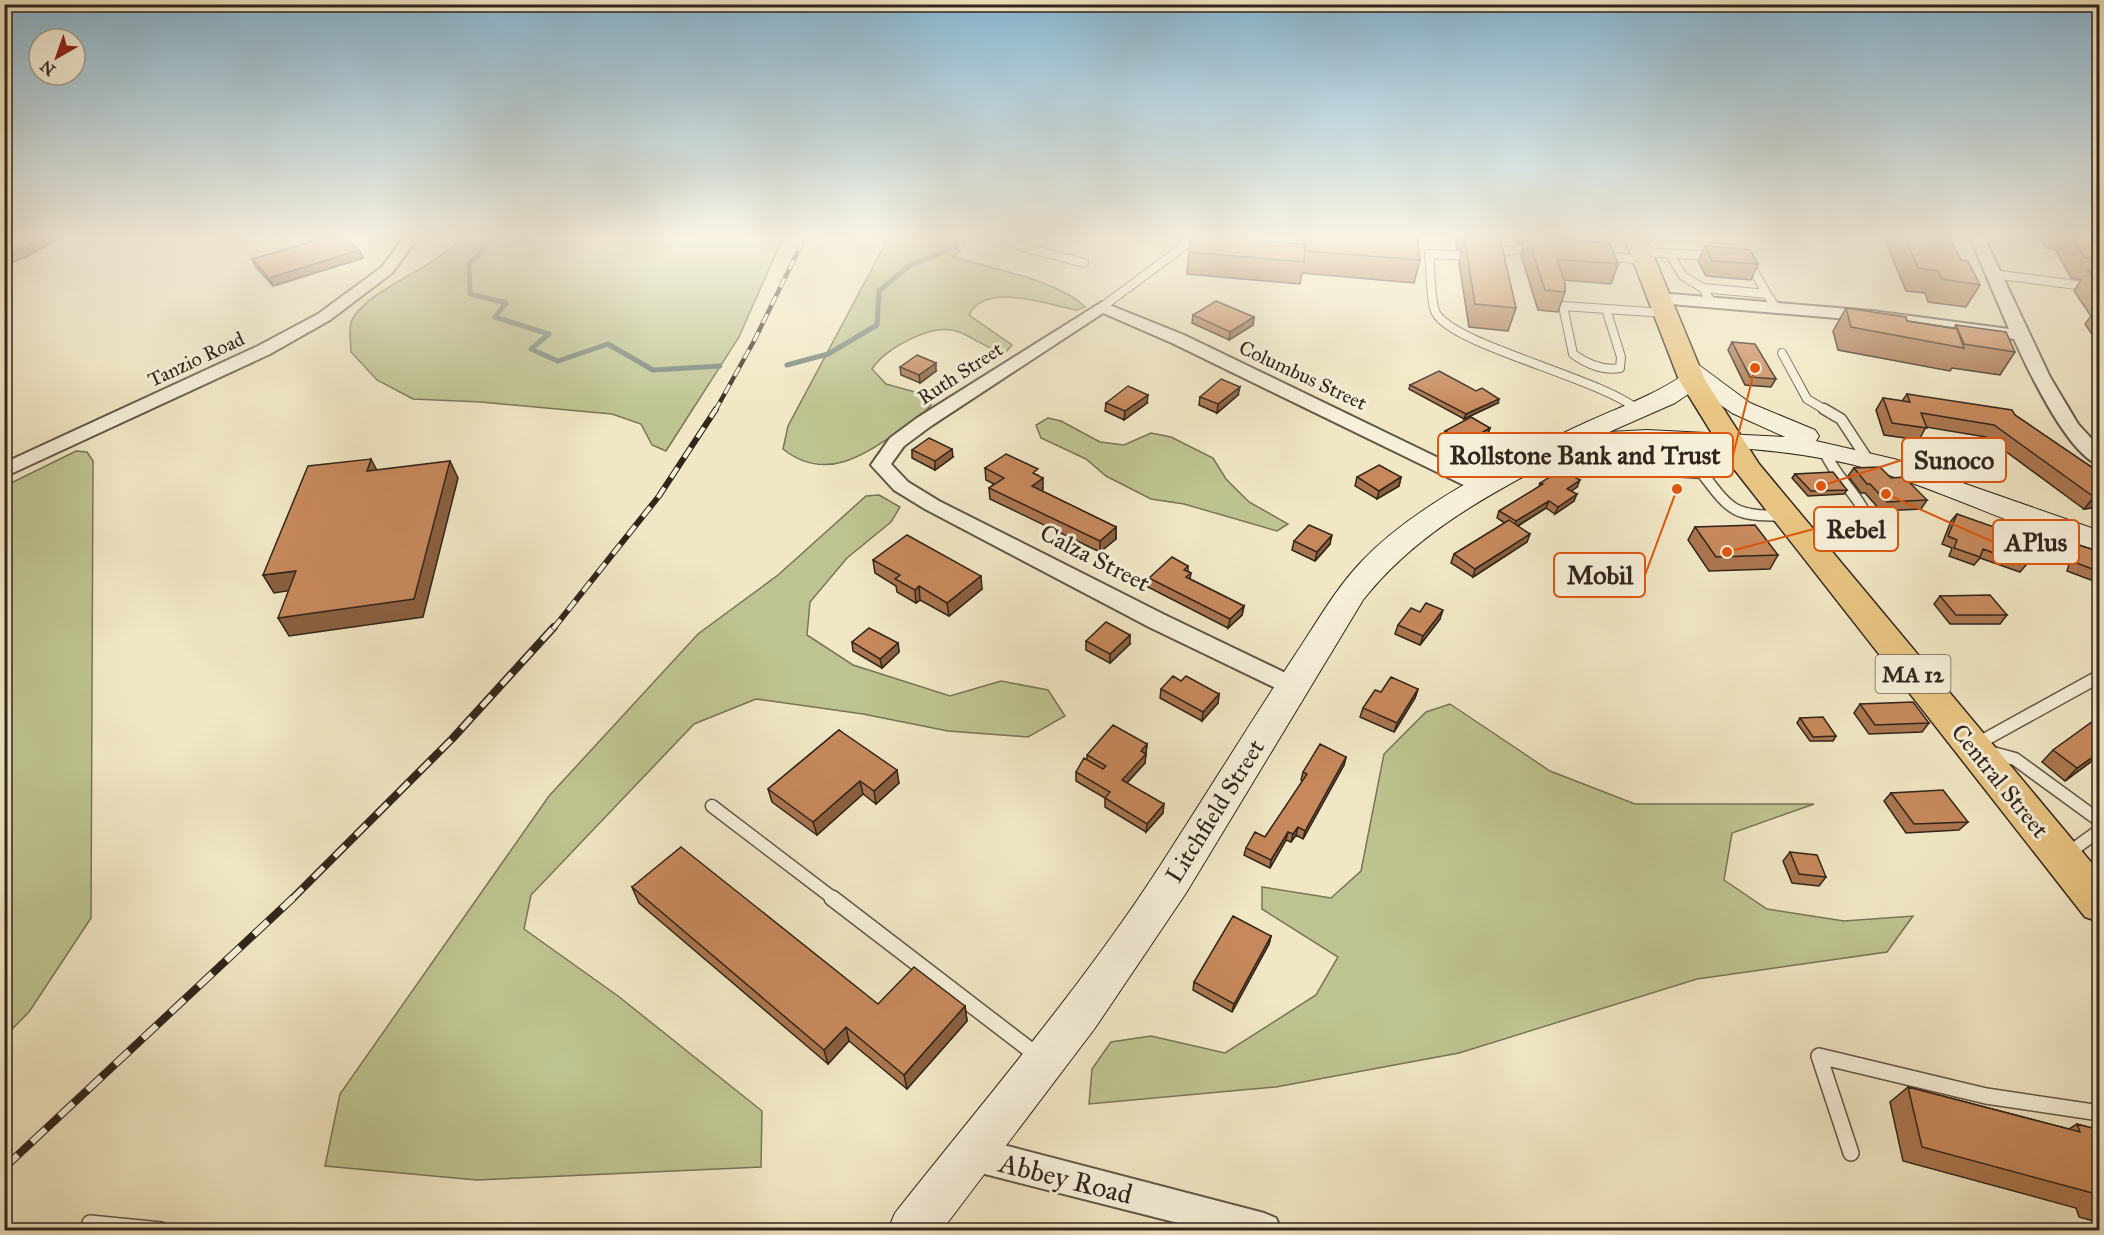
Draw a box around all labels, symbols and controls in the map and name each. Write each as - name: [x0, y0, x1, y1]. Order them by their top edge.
- north arrow: [27, 27, 87, 87]
- text: N: [36, 56, 59, 80]
- street label: Tanzio Road: [144, 326, 248, 392]
- street label: Columbus Street: [1235, 335, 1371, 415]
- street label: Ruth Street: [913, 337, 1007, 409]
- callout: Rollstone Bank and Trust: [1438, 433, 1733, 477]
- callout: Sunoco: [1902, 438, 2006, 482]
- text: Rollstone Bank and Trust: [1449, 439, 1721, 471]
- text: Sunoco: [1914, 444, 1994, 476]
- callout: Rebel: [1814, 507, 1898, 551]
- text: Rebel: [1826, 513, 1887, 545]
- street label: Calza Street: [1035, 518, 1155, 599]
- callout: APlus: [1993, 520, 2079, 564]
- text: APlus: [2003, 526, 2068, 558]
- callout: Mobil: [1554, 553, 1645, 597]
- text: Mobil: [1567, 559, 1634, 591]
- road number: MA 12: [1876, 655, 1950, 693]
- street label: Central Street: [1945, 718, 2055, 845]
- street label: Litchfield Street: [1159, 733, 1271, 888]
- street label: Abbey Road: [995, 1145, 1136, 1212]

